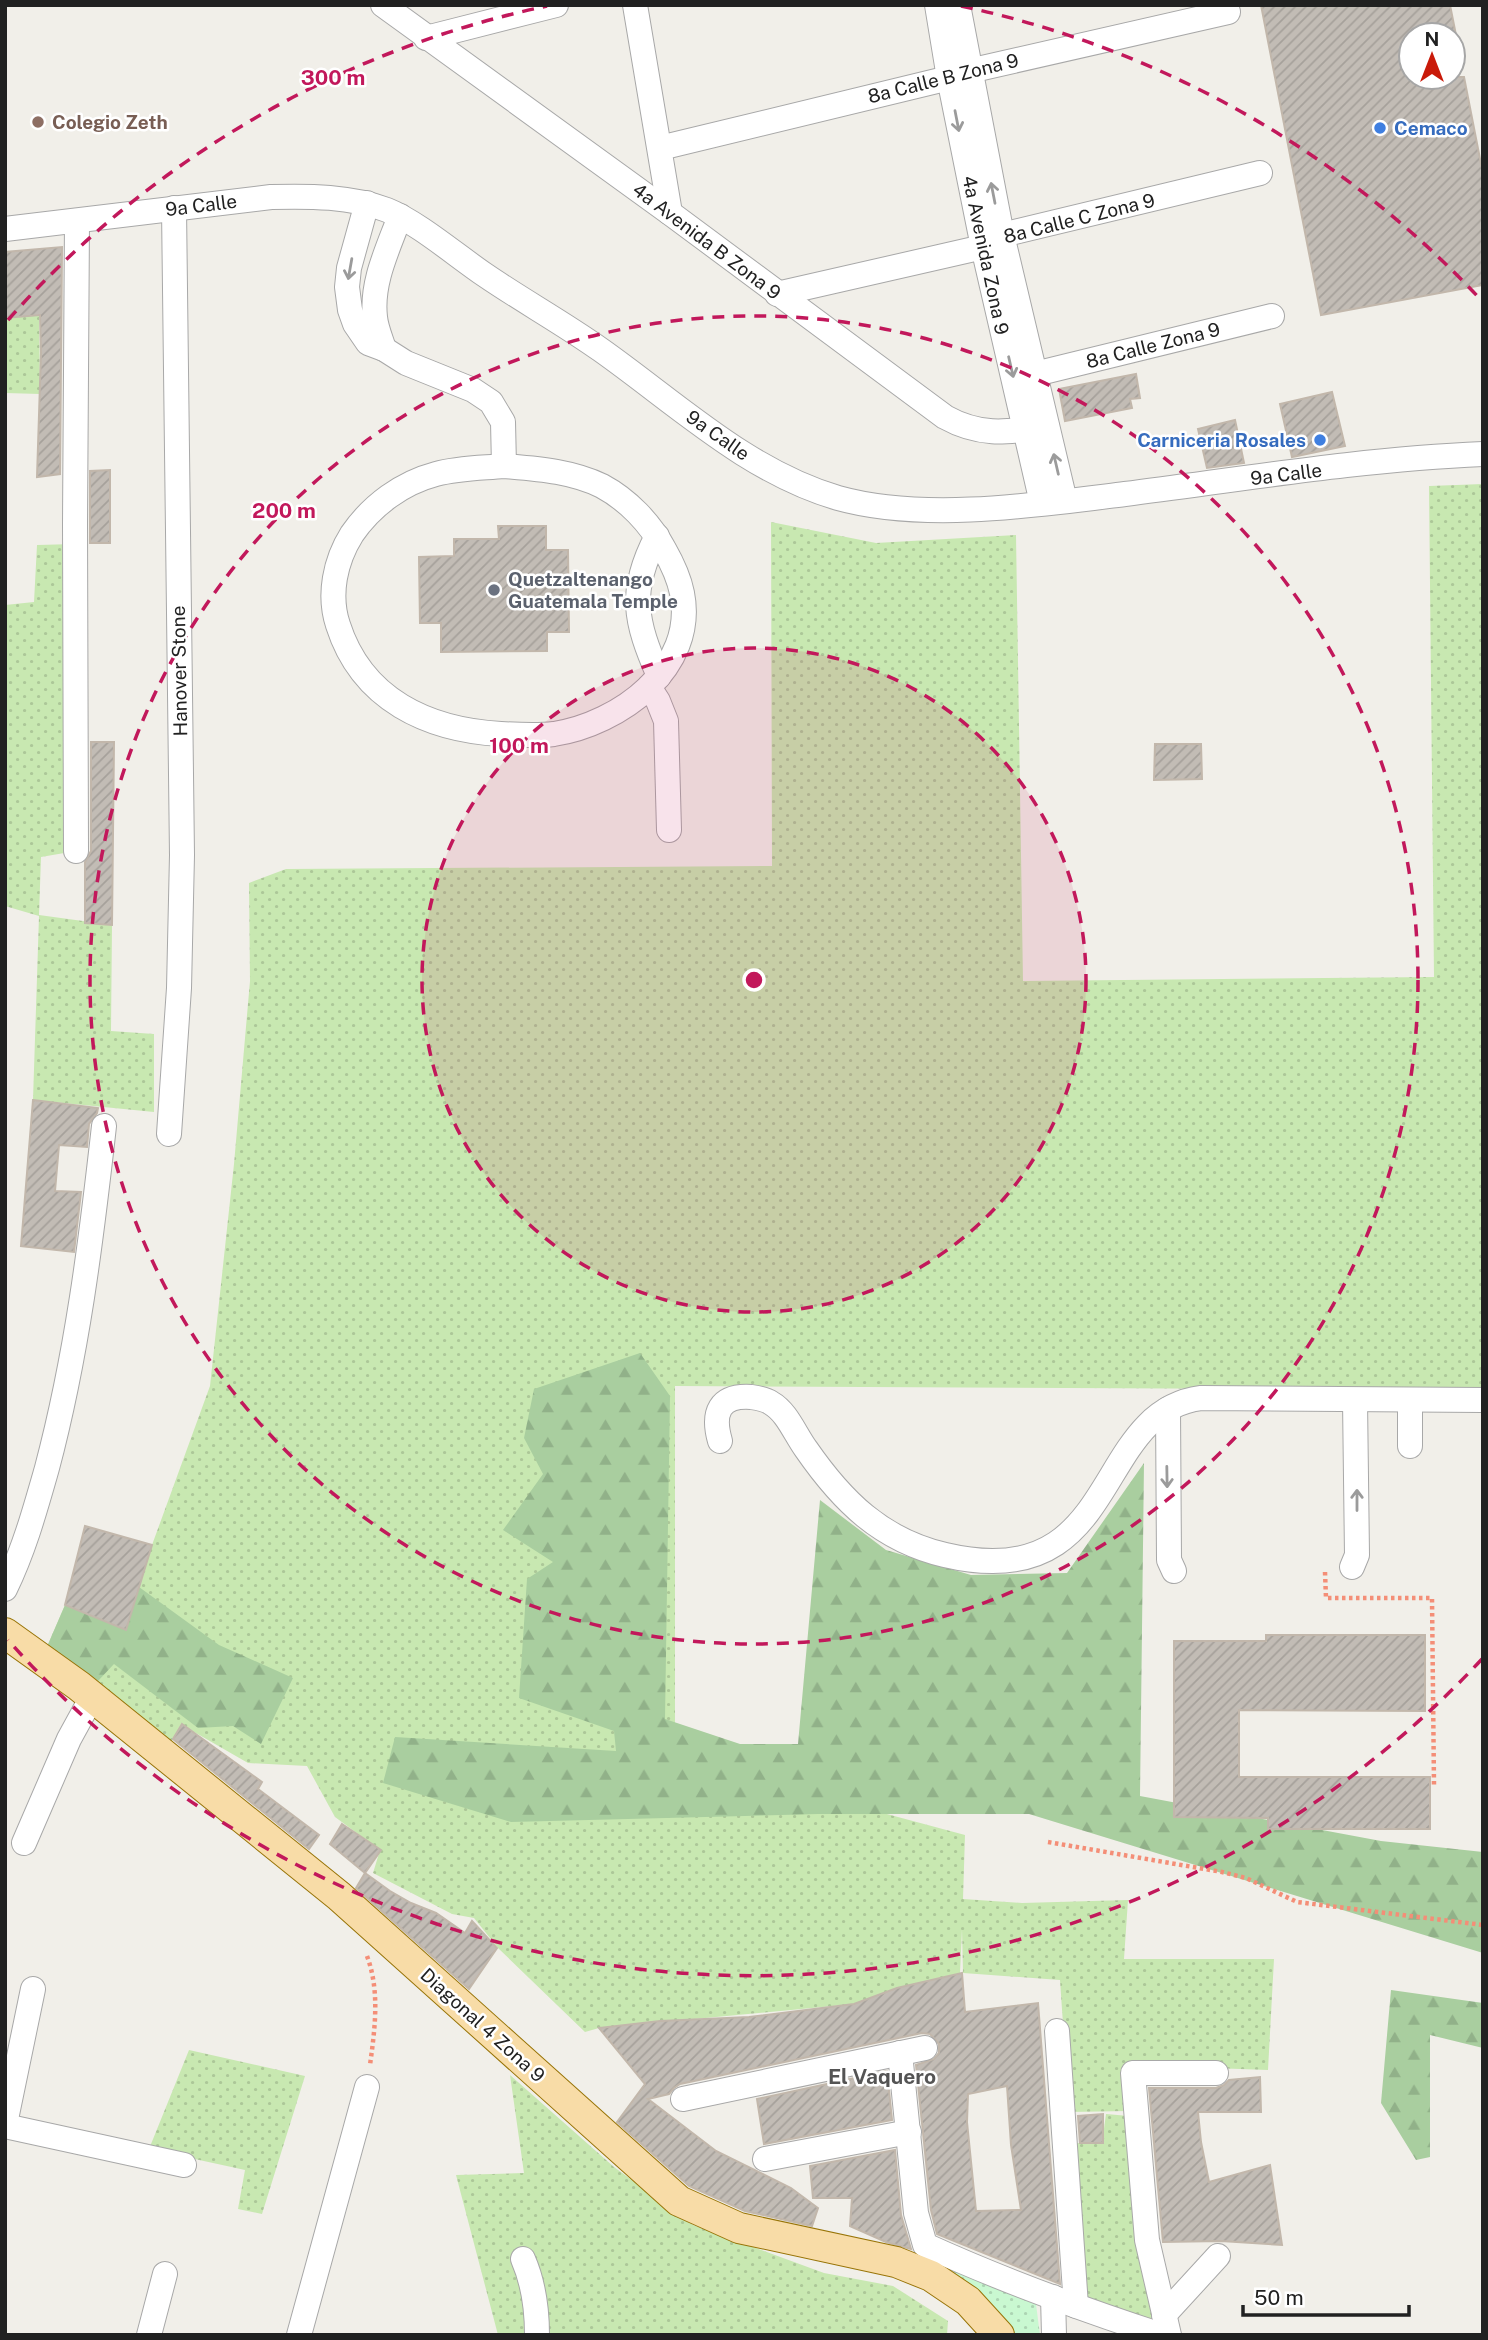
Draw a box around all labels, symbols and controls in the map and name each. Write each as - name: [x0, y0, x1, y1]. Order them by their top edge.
- north arrow: [1397, 21, 1467, 91]
- text: N: [1425, 28, 1439, 50]
- street label: 8a Calle B Zona 9: [865, 49, 1021, 107]
- text: 300 m: [301, 65, 365, 90]
- one-way arrow: [951, 109, 965, 132]
- place label: Colegio Zeth: [52, 111, 168, 133]
- marker: Colegio Zeth: [30, 114, 46, 130]
- place label: Cemaco: [1394, 117, 1468, 139]
- marker: Cemaco: [1372, 120, 1388, 136]
- street label: 4a Avenida Zona 9: [958, 173, 1014, 337]
- street label: 4a Avenida B Zona 9: [629, 178, 785, 304]
- one-way arrow: [986, 182, 1000, 205]
- street label: 8a Calle C Zona 9: [1001, 189, 1157, 247]
- street label: 9a Calle: [164, 190, 238, 220]
- one-way arrow: [343, 257, 356, 280]
- street label: 8a Calle Zona 9: [1084, 318, 1222, 372]
- one-way arrow: [1005, 355, 1018, 378]
- street label: 9a Calle: [682, 405, 754, 465]
- place label: Carniceria Rosales: [1137, 429, 1306, 451]
- marker: Carniceria Rosales: [1312, 432, 1328, 448]
- one-way arrow: [1049, 453, 1062, 476]
- street label: 9a Calle: [1249, 459, 1323, 489]
- text: 200 m: [252, 498, 316, 523]
- place label: Quetzaltenango Guatemala Temple: [508, 568, 678, 612]
- marker: Quetzaltenango Guatemala Temple: [486, 582, 502, 598]
- street label: Hanover Stone: [167, 605, 191, 737]
- text: 100 m: [489, 733, 549, 758]
- centre of rings: [742, 968, 766, 992]
- one-way arrow: [1160, 1466, 1174, 1489]
- one-way arrow: [1350, 1488, 1364, 1511]
- street label: Diagonal 4 Zona 9: [416, 1963, 550, 2087]
- district label: El Vaquero: [828, 2064, 936, 2089]
- scale bar: [1243, 2274, 1409, 2318]
- text: 50 m: [1254, 2285, 1304, 2310]

